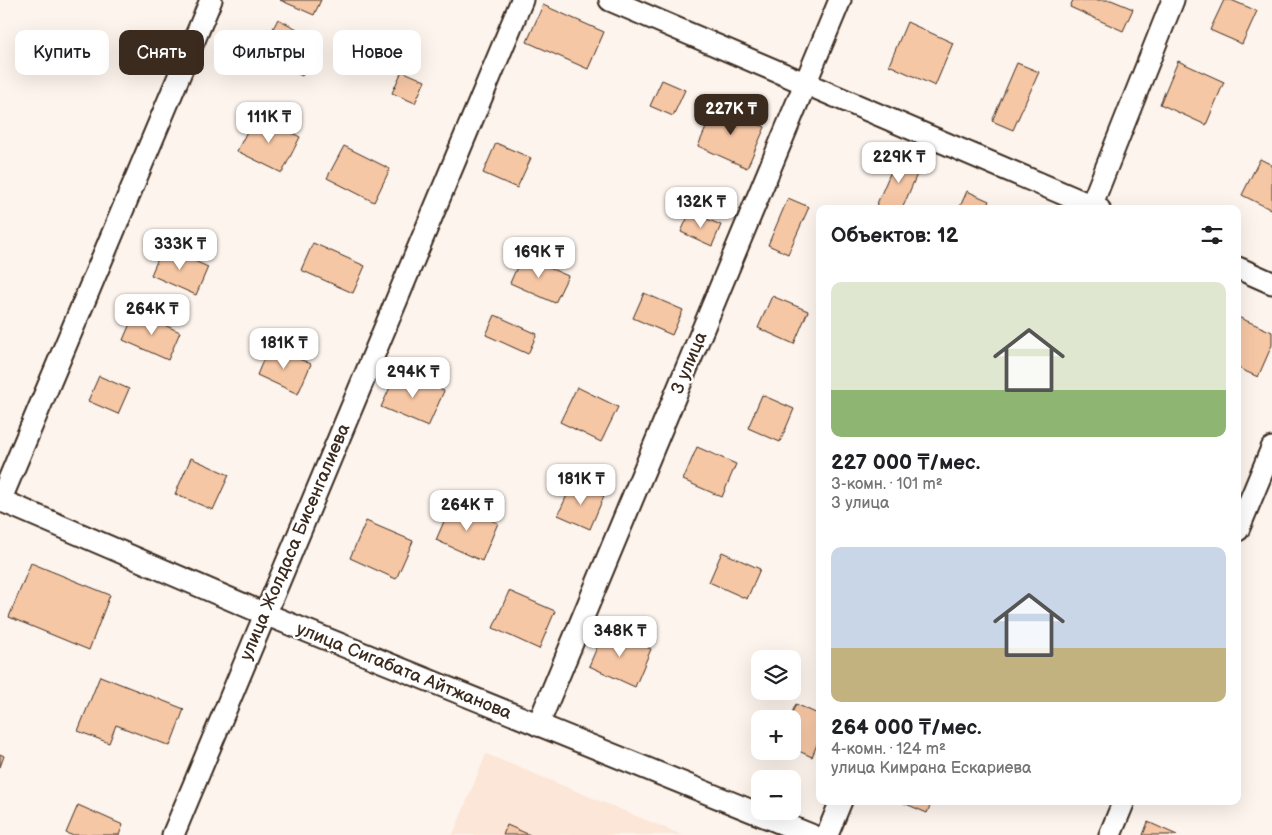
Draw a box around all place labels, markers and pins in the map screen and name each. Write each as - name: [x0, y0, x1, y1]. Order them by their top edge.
- pin: 227K ₸: [690, 94, 772, 136]
- pin: 111K ₸: [228, 102, 310, 144]
- pin: 229K ₸: [858, 142, 940, 184]
- pin: 132K ₸: [660, 186, 742, 229]
- pin: 333K ₸: [139, 228, 221, 271]
- pin: 169K ₸: [498, 236, 580, 279]
- pin: 264K ₸: [111, 294, 193, 336]
- pin: 181K ₸: [243, 328, 325, 370]
- pin: 294K ₸: [372, 356, 454, 399]
- pin: 181K ₸: [540, 464, 622, 506]
- pin: 264K ₸: [426, 490, 508, 532]
- pin: 348K ₸: [579, 616, 661, 658]

